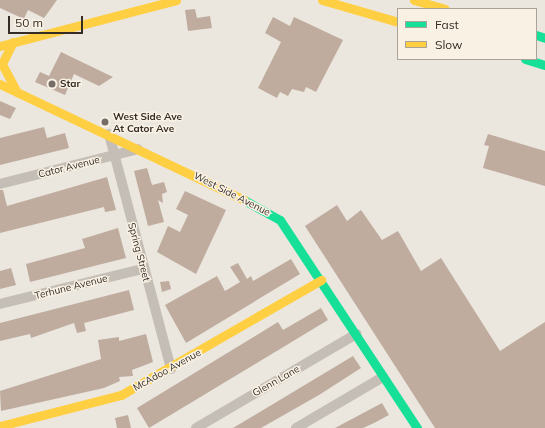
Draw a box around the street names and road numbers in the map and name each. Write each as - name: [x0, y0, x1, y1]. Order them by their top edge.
- street label: Cator Avenue: [37, 154, 101, 180]
- street label: West Side Avenue: [192, 169, 272, 219]
- street label: Spring Street: [125, 221, 153, 283]
- street label: Terhune Avenue: [33, 272, 109, 302]
- street label: McAdoo Avenue: [131, 346, 203, 394]
- street label: Glenn Lane: [250, 363, 302, 399]

